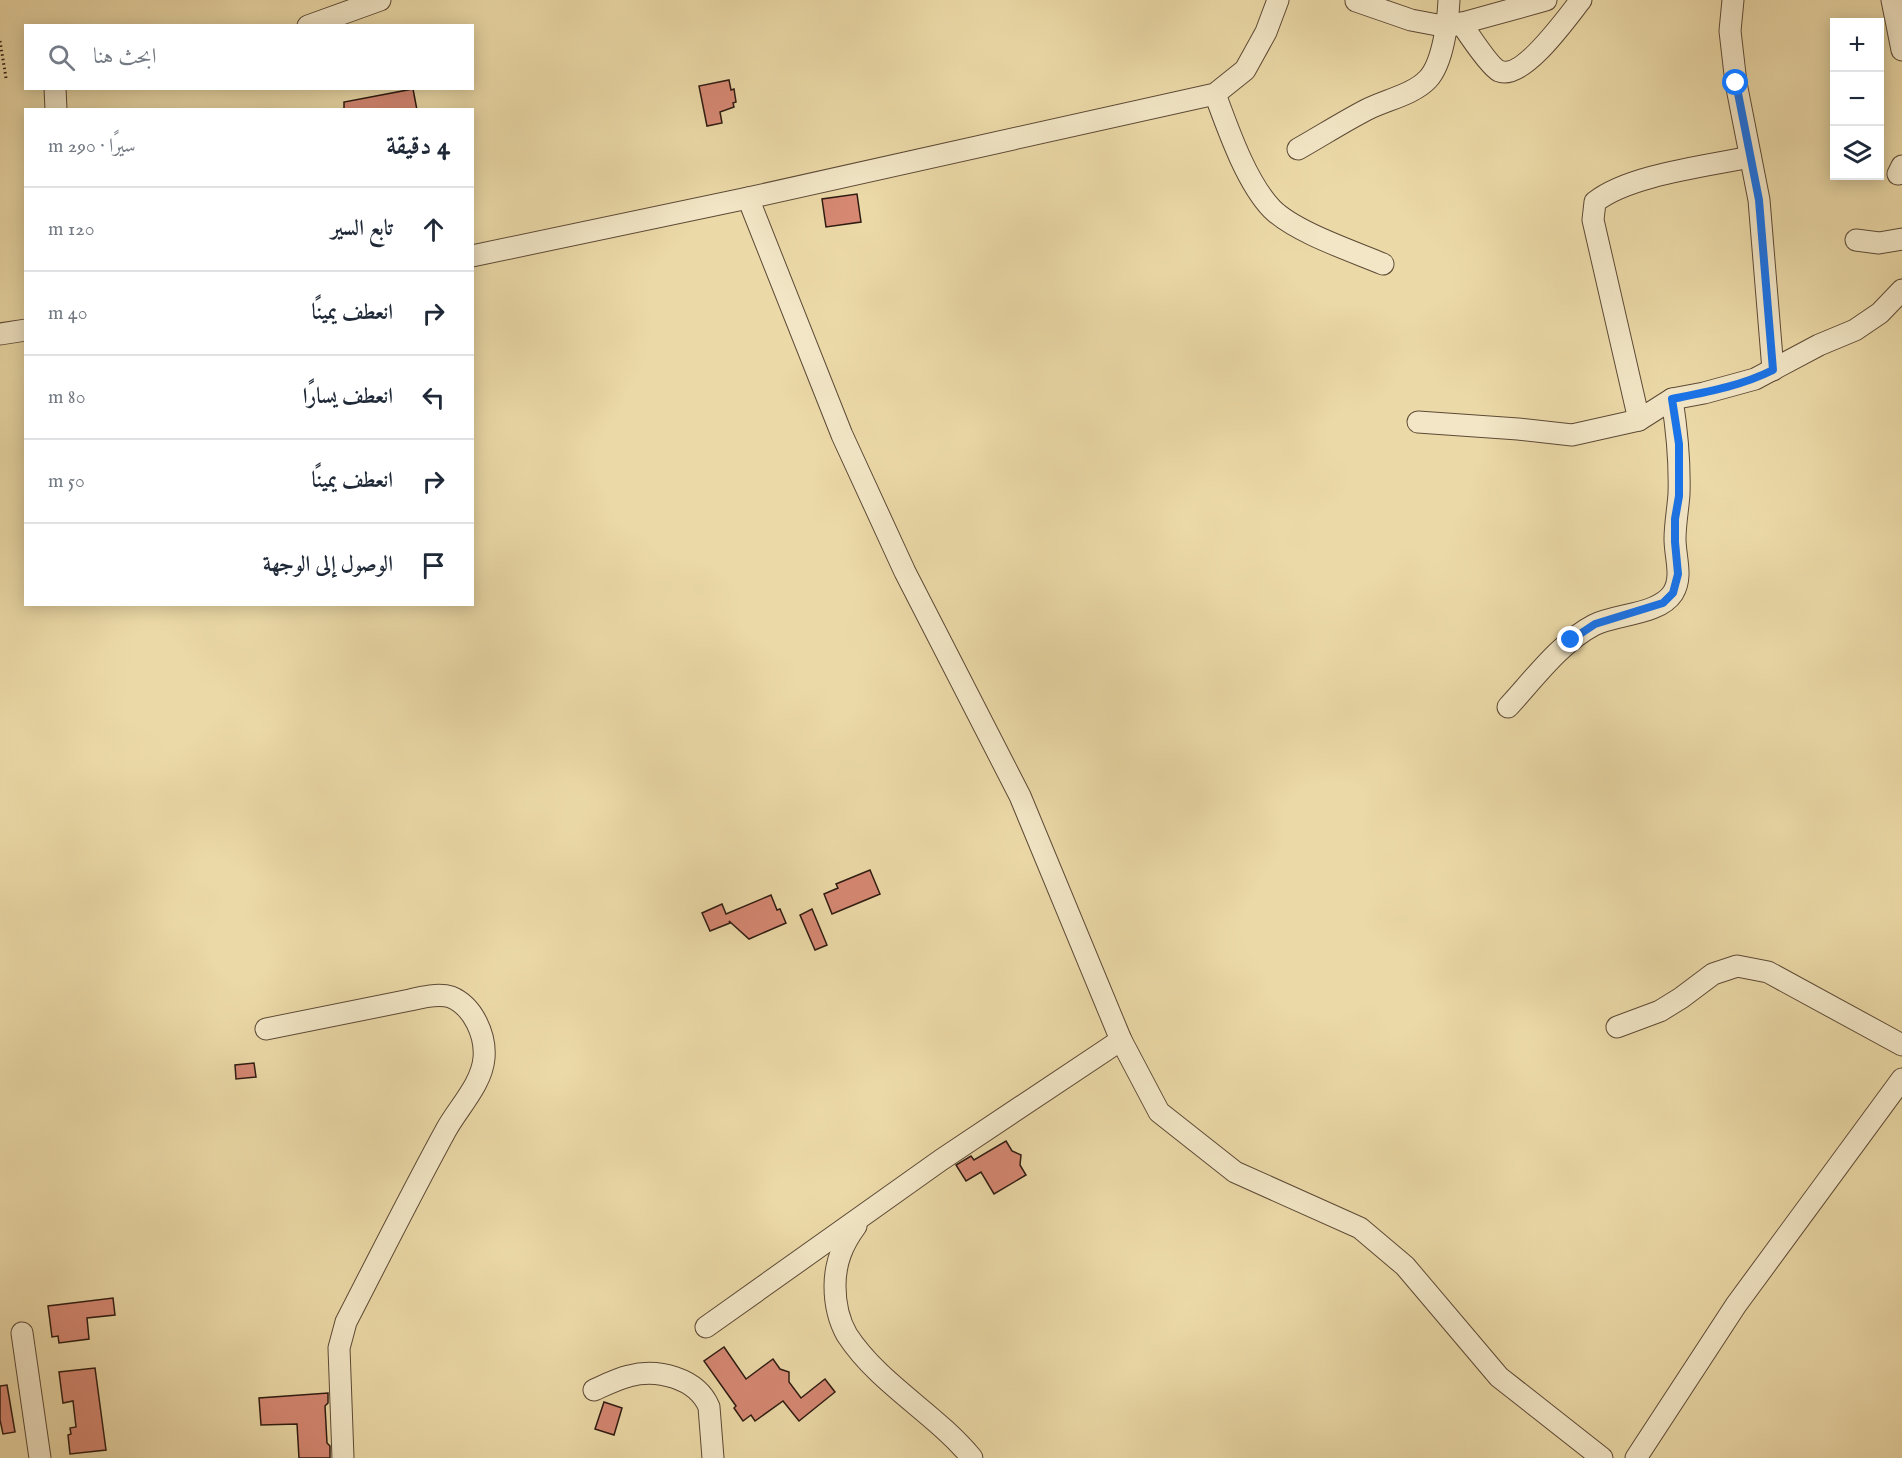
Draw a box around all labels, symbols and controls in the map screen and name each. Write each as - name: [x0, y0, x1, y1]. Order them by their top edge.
- map controls: [1830, 18, 1884, 180]
- button: +: [1830, 18, 1884, 72]
- search box: [24, 24, 474, 90]
- icon: search: [45, 41, 78, 74]
- text: ابحث هنا: [93, 43, 156, 71]
- route start: [1722, 69, 1748, 95]
- button: −: [1830, 72, 1884, 126]
- button: layers: [1830, 126, 1884, 180]
- text: 4 دقيقة: [386, 130, 450, 163]
- text: سيرًا · 290 m: [48, 134, 136, 159]
- icon: ahead: [417, 213, 450, 246]
- text: تابع السير: [331, 215, 393, 243]
- text: 120 m: [48, 217, 95, 242]
- icon: right: [417, 297, 450, 330]
- text: انعطف يمينًا: [312, 299, 393, 327]
- text: 40 m: [48, 301, 87, 326]
- icon: left: [417, 381, 450, 414]
- text: انعطف يسارًا: [303, 383, 393, 411]
- text: 80 m: [48, 385, 86, 410]
- icon: right: [417, 465, 450, 498]
- text: انعطف يمينًا: [312, 467, 393, 495]
- text: 50 m: [48, 469, 85, 494]
- icon: arrive: [417, 549, 450, 582]
- text: الوصول إلى الوجهة: [263, 551, 393, 579]
- route end: [1557, 626, 1583, 652]

